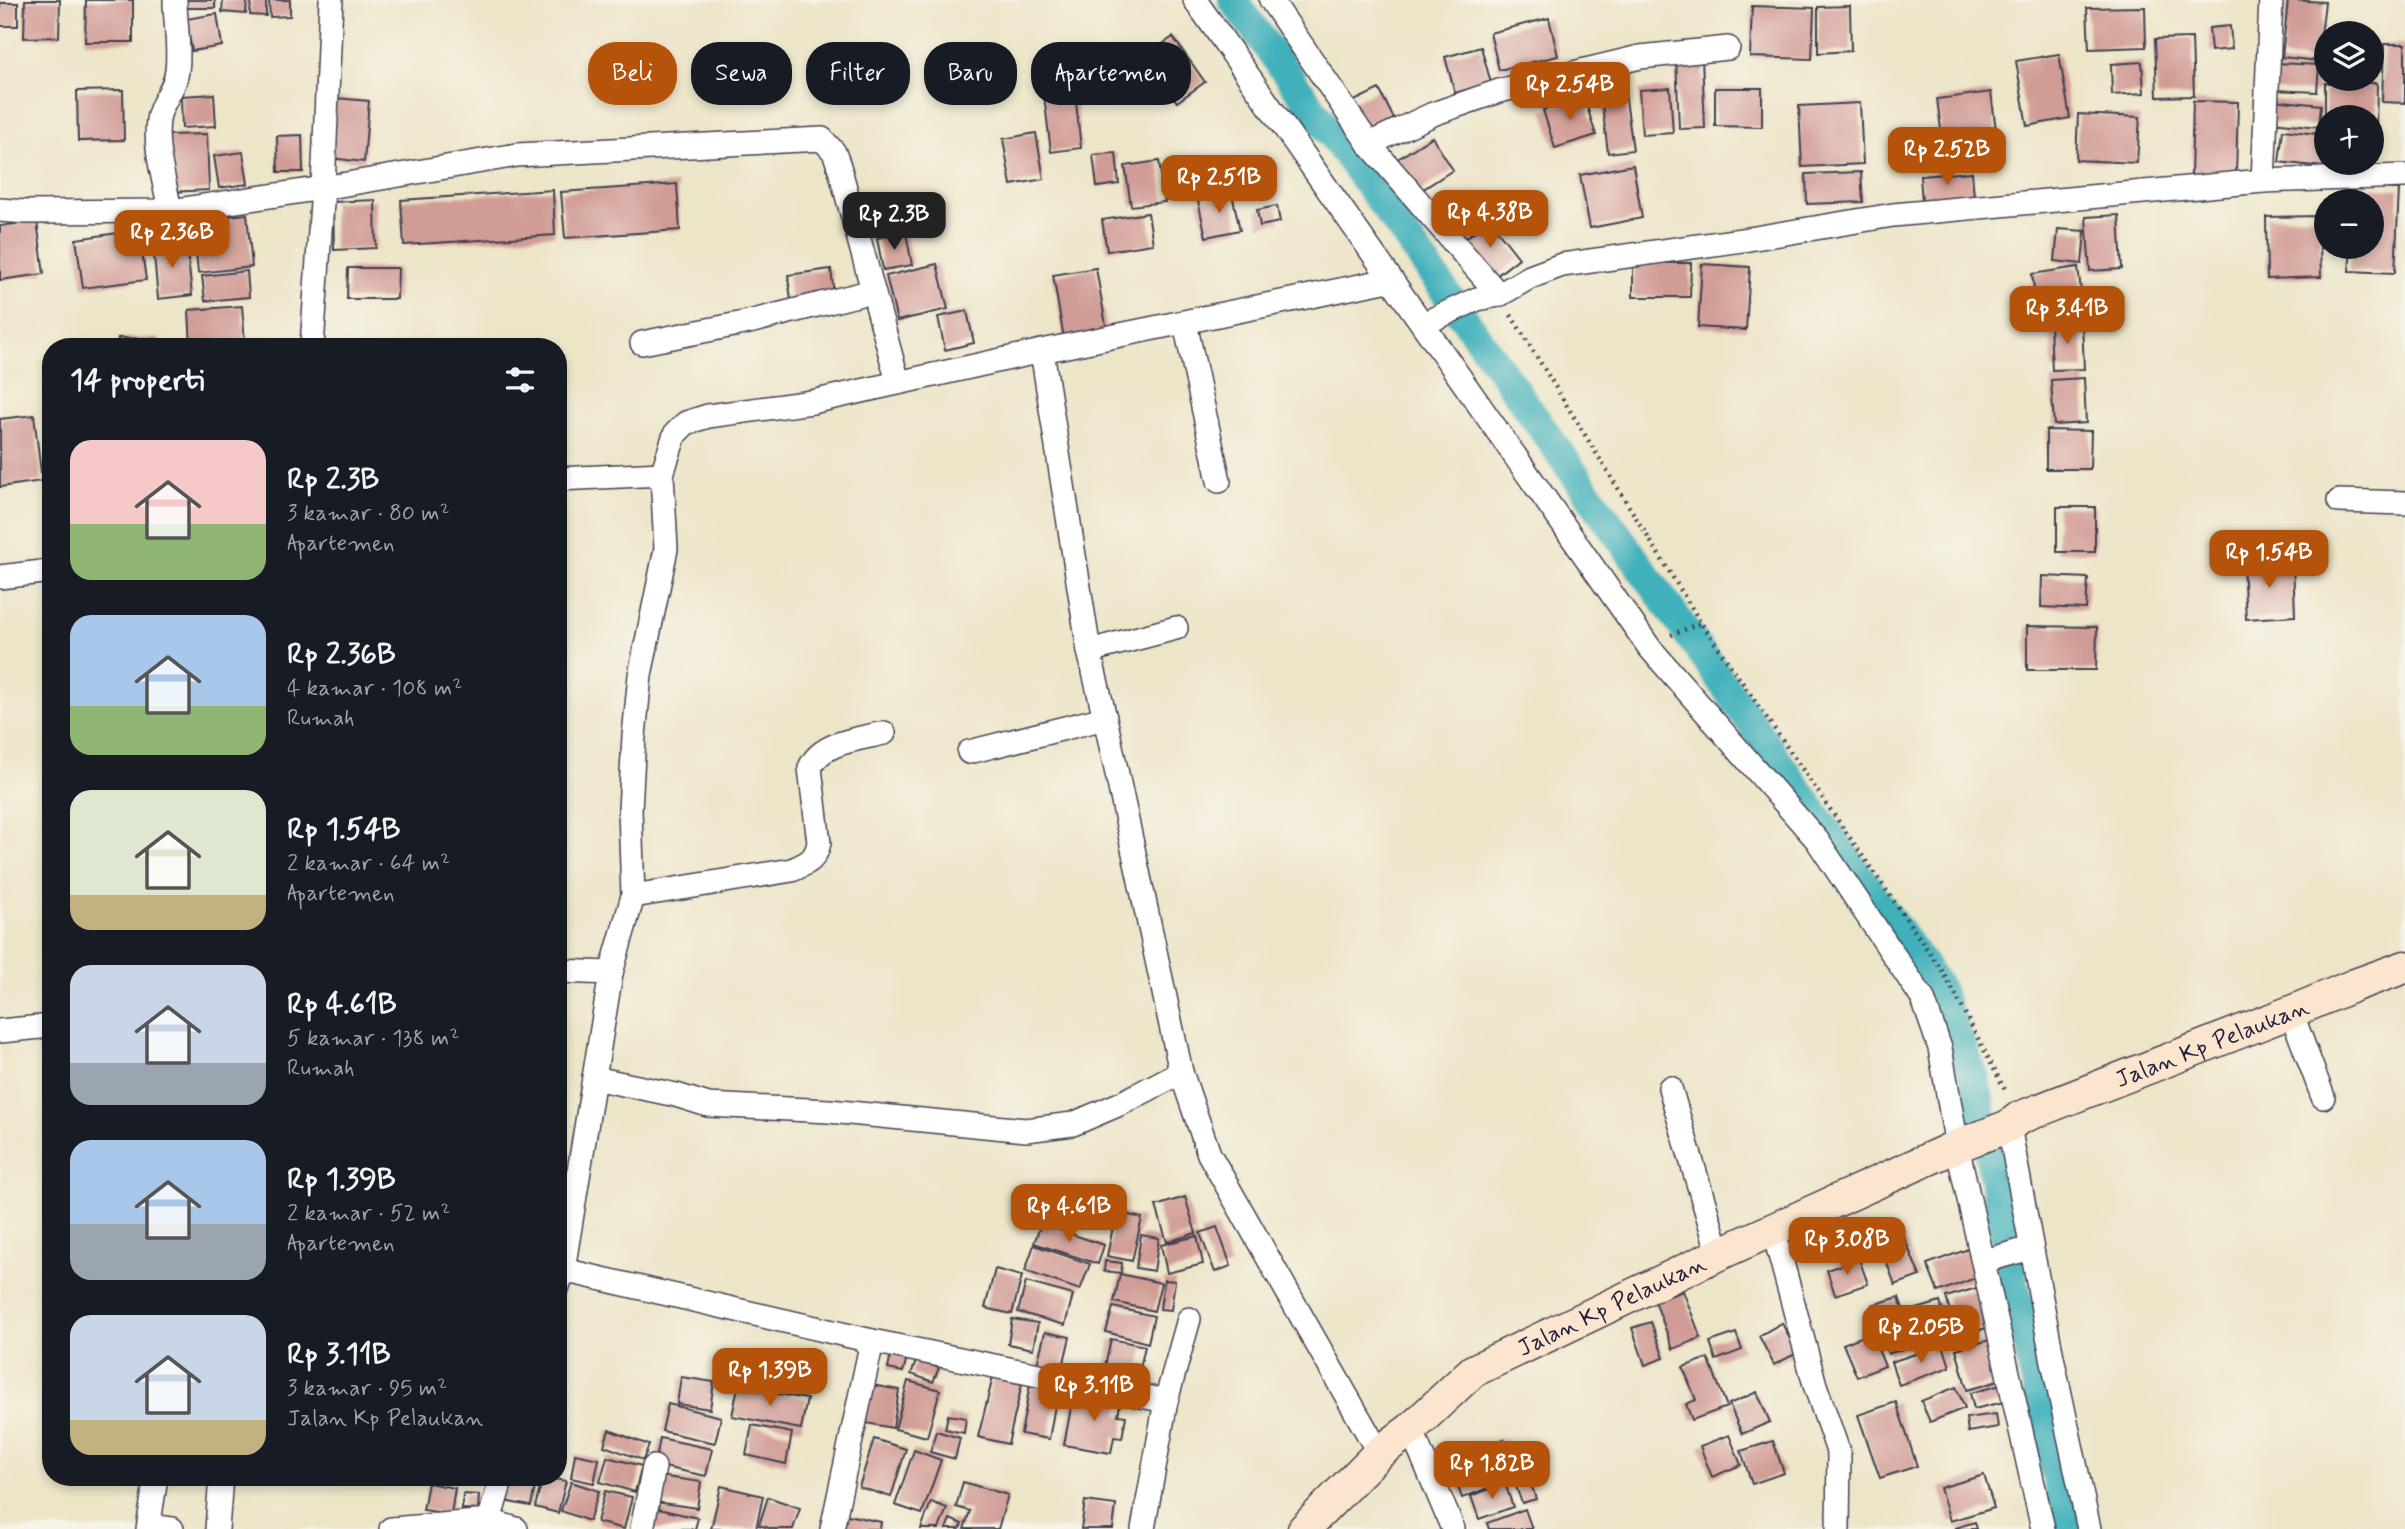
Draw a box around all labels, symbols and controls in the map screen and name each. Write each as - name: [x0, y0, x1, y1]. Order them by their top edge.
- map controls: [2314, 21, 2384, 259]
- button: layers: [2314, 21, 2384, 91]
- chip: Beli: [588, 42, 677, 105]
- chip: Sewa: [691, 42, 792, 105]
- chip: Filter: [806, 42, 910, 105]
- chip: Baru: [924, 42, 1017, 105]
- chip: Apartemen: [1031, 42, 1191, 105]
- pin: Rp 2.54B: [1498, 62, 1642, 122]
- text: Rp 2.54B: [1526, 70, 1614, 100]
- button: +: [2314, 105, 2384, 175]
- pin: Rp 2.52B: [1875, 128, 2019, 187]
- text: Rp 2.52B: [1904, 135, 1990, 165]
- pin: Rp 2.51B: [1147, 156, 1291, 215]
- text: Rp 2.51B: [1177, 163, 1261, 193]
- button: −: [2314, 189, 2384, 259]
- pin: Rp 4.38B: [1418, 190, 1562, 250]
- pin: Rp 2.3B: [829, 192, 959, 252]
- text: Rp 4.38B: [1447, 198, 1533, 228]
- text: Rp 2.3B: [859, 200, 929, 230]
- pin: Rp 2.36B: [100, 210, 244, 270]
- text: Rp 2.36B: [130, 218, 214, 248]
- pin: Rp 3.41B: [1995, 286, 2139, 346]
- text: Rp 3.41B: [2026, 294, 2108, 324]
- text: 14 properti: [70, 361, 204, 400]
- icon: filters: [501, 361, 539, 399]
- text: Rp 2.3B: [287, 460, 379, 499]
- icon: home: [126, 468, 210, 552]
- text: 3 kamar · 80 m²: [287, 499, 450, 529]
- text: Apartemen: [287, 529, 395, 559]
- pin: Rp 1.54B: [2197, 530, 2341, 590]
- text: Rp 1.54B: [2225, 538, 2313, 568]
- text: Rp 2.36B: [287, 635, 396, 674]
- icon: home: [126, 643, 210, 727]
- text: 4 kamar · 108 m²: [287, 674, 462, 704]
- text: Rumah: [287, 704, 355, 734]
- text: Rp 1.54B: [287, 810, 401, 849]
- icon: home: [126, 818, 210, 902]
- text: 2 kamar · 64 m²: [287, 849, 450, 879]
- text: Apartemen: [287, 879, 395, 909]
- text: Rp 4.61B: [287, 985, 397, 1024]
- street label: Jalan Kp Pelaukan: [2111, 992, 2314, 1096]
- icon: home: [126, 993, 210, 1077]
- text: 5 kamar · 138 m²: [287, 1024, 459, 1054]
- text: Rumah: [287, 1054, 355, 1084]
- text: Rp 1.39B: [287, 1160, 396, 1199]
- icon: home: [126, 1168, 210, 1252]
- pin: Rp 4.61B: [997, 1184, 1141, 1244]
- text: Rp 4.61B: [1027, 1192, 1111, 1222]
- text: 2 kamar · 52 m²: [287, 1199, 450, 1229]
- pin: Rp 3.08B: [1775, 1218, 1919, 1277]
- text: Rp 3.08B: [1805, 1225, 1889, 1255]
- text: Apartemen: [287, 1229, 395, 1259]
- street label: Jalan Kp Pelaukan: [1513, 1248, 1712, 1365]
- pin: Rp 2.05B: [1849, 1306, 1993, 1365]
- text: Rp 2.05B: [1878, 1313, 1964, 1343]
- text: Rp 3.11B: [287, 1335, 391, 1374]
- icon: home: [126, 1343, 210, 1427]
- pin: Rp 1.39B: [698, 1348, 842, 1408]
- text: Rp 1.39B: [728, 1356, 812, 1386]
- pin: Rp 3.11B: [1022, 1364, 1166, 1423]
- text: Rp 3.11B: [1054, 1371, 1134, 1401]
- text: 3 kamar · 95 m²: [287, 1374, 447, 1404]
- text: Jalan Kp Pelaukan: [287, 1404, 484, 1434]
- pin: Rp 1.82B: [1420, 1442, 1564, 1501]
- text: Rp 1.82B: [1450, 1449, 1534, 1479]

